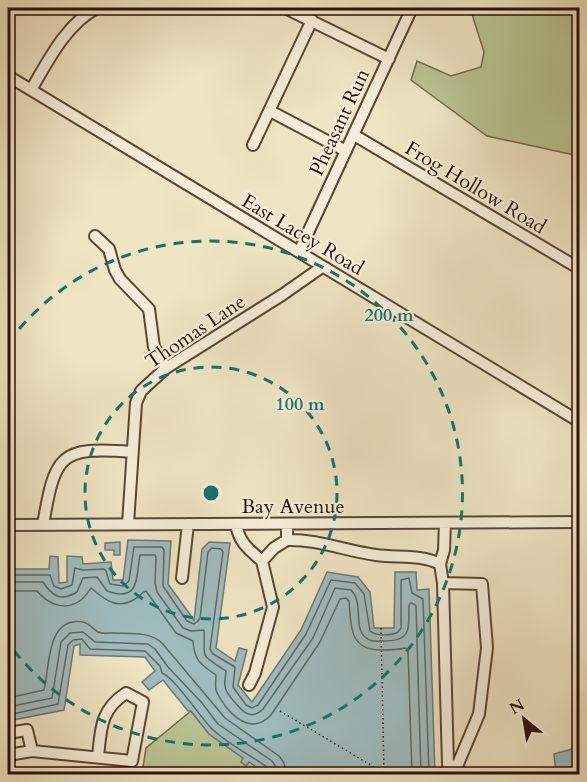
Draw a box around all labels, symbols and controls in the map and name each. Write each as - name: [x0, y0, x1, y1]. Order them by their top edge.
- street label: Pheasant Run: [303, 64, 376, 180]
- street label: Frog Hollow Road: [400, 135, 552, 240]
- street label: East Lacey Road: [237, 187, 369, 282]
- street label: Thomas Lane: [140, 288, 251, 375]
- text: 200 m: [364, 303, 414, 328]
- text: 100 m: [275, 392, 325, 417]
- centre of rings: [201, 483, 221, 503]
- street label: Bay Avenue: [241, 493, 345, 520]
- north arrow: [494, 689, 554, 749]
- text: N: [505, 694, 529, 720]

